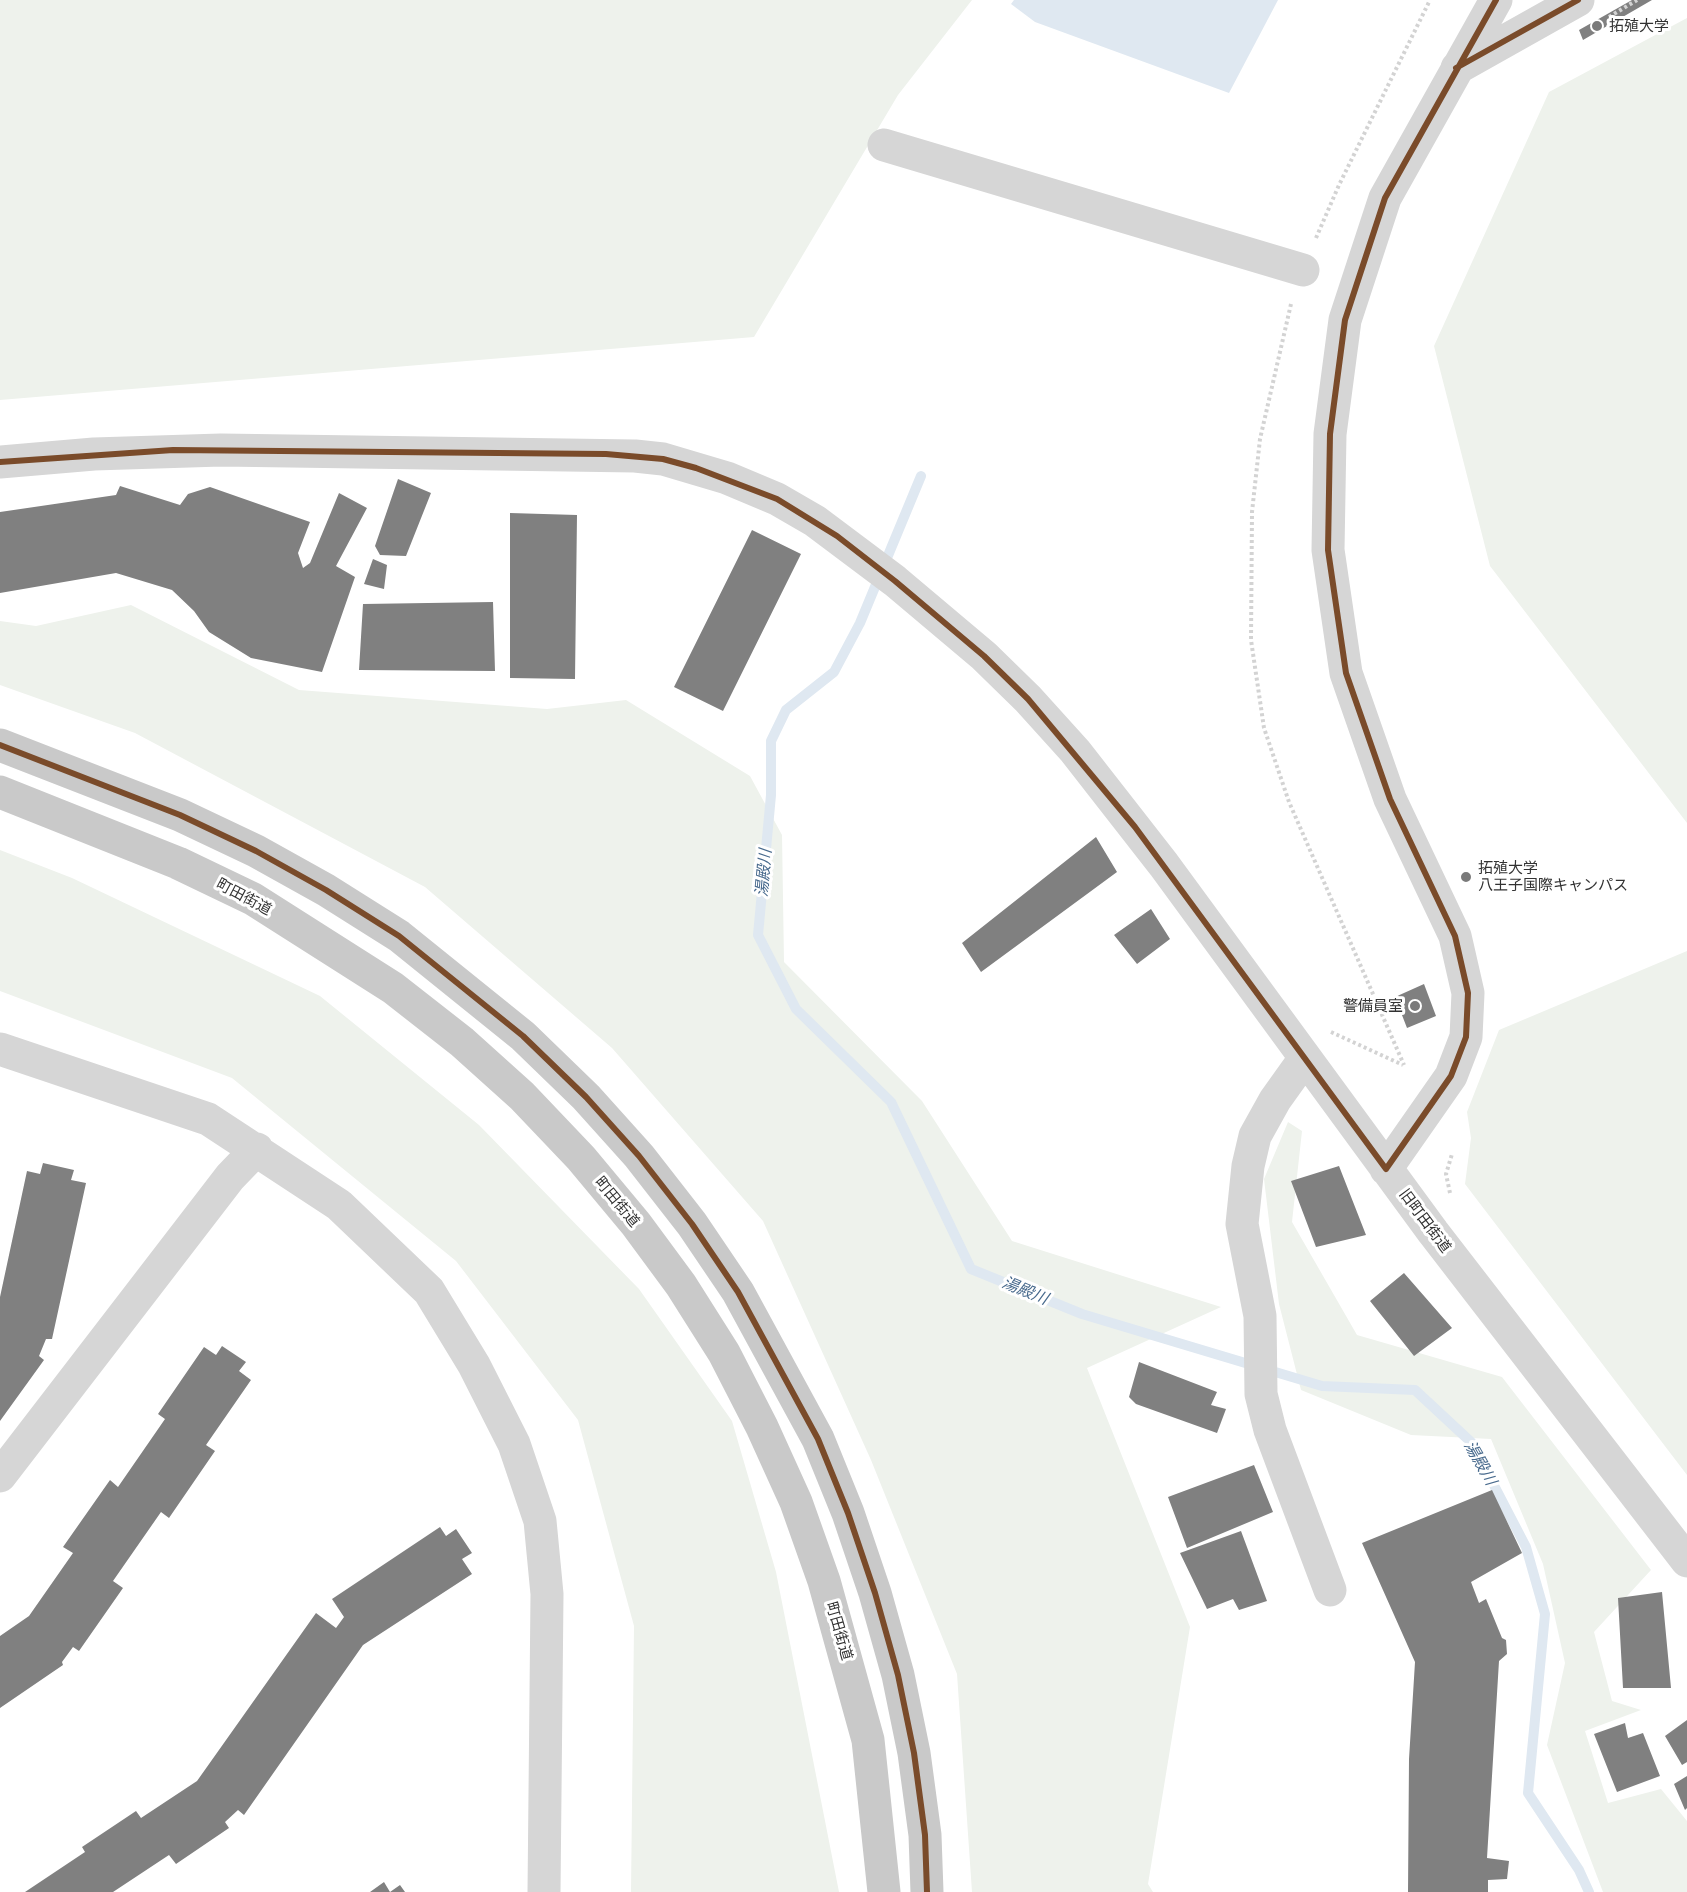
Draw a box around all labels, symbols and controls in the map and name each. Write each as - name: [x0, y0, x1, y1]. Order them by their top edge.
- place label: 拓殖大学: [1609, 17, 1669, 35]
- marker: 拓殖大学: [1590, 19, 1604, 33]
- water label: 湯殿川: [752, 848, 776, 898]
- place label: 拓殖大学 八王子国際キャンパス: [1478, 859, 1628, 894]
- marker: 拓殖大学 八王子国際キャンパス: [1459, 870, 1473, 884]
- street label: 町田街道: [213, 875, 275, 919]
- place label: 警備員室: [1343, 997, 1403, 1015]
- marker: 警備員室: [1408, 999, 1422, 1013]
- street label: 町田街道: [591, 1173, 643, 1231]
- street label: 旧町田街道: [1395, 1186, 1455, 1256]
- water label: 湯殿川: [999, 1273, 1051, 1309]
- water label: 湯殿川: [1460, 1437, 1500, 1489]
- street label: 町田街道: [822, 1600, 856, 1662]

